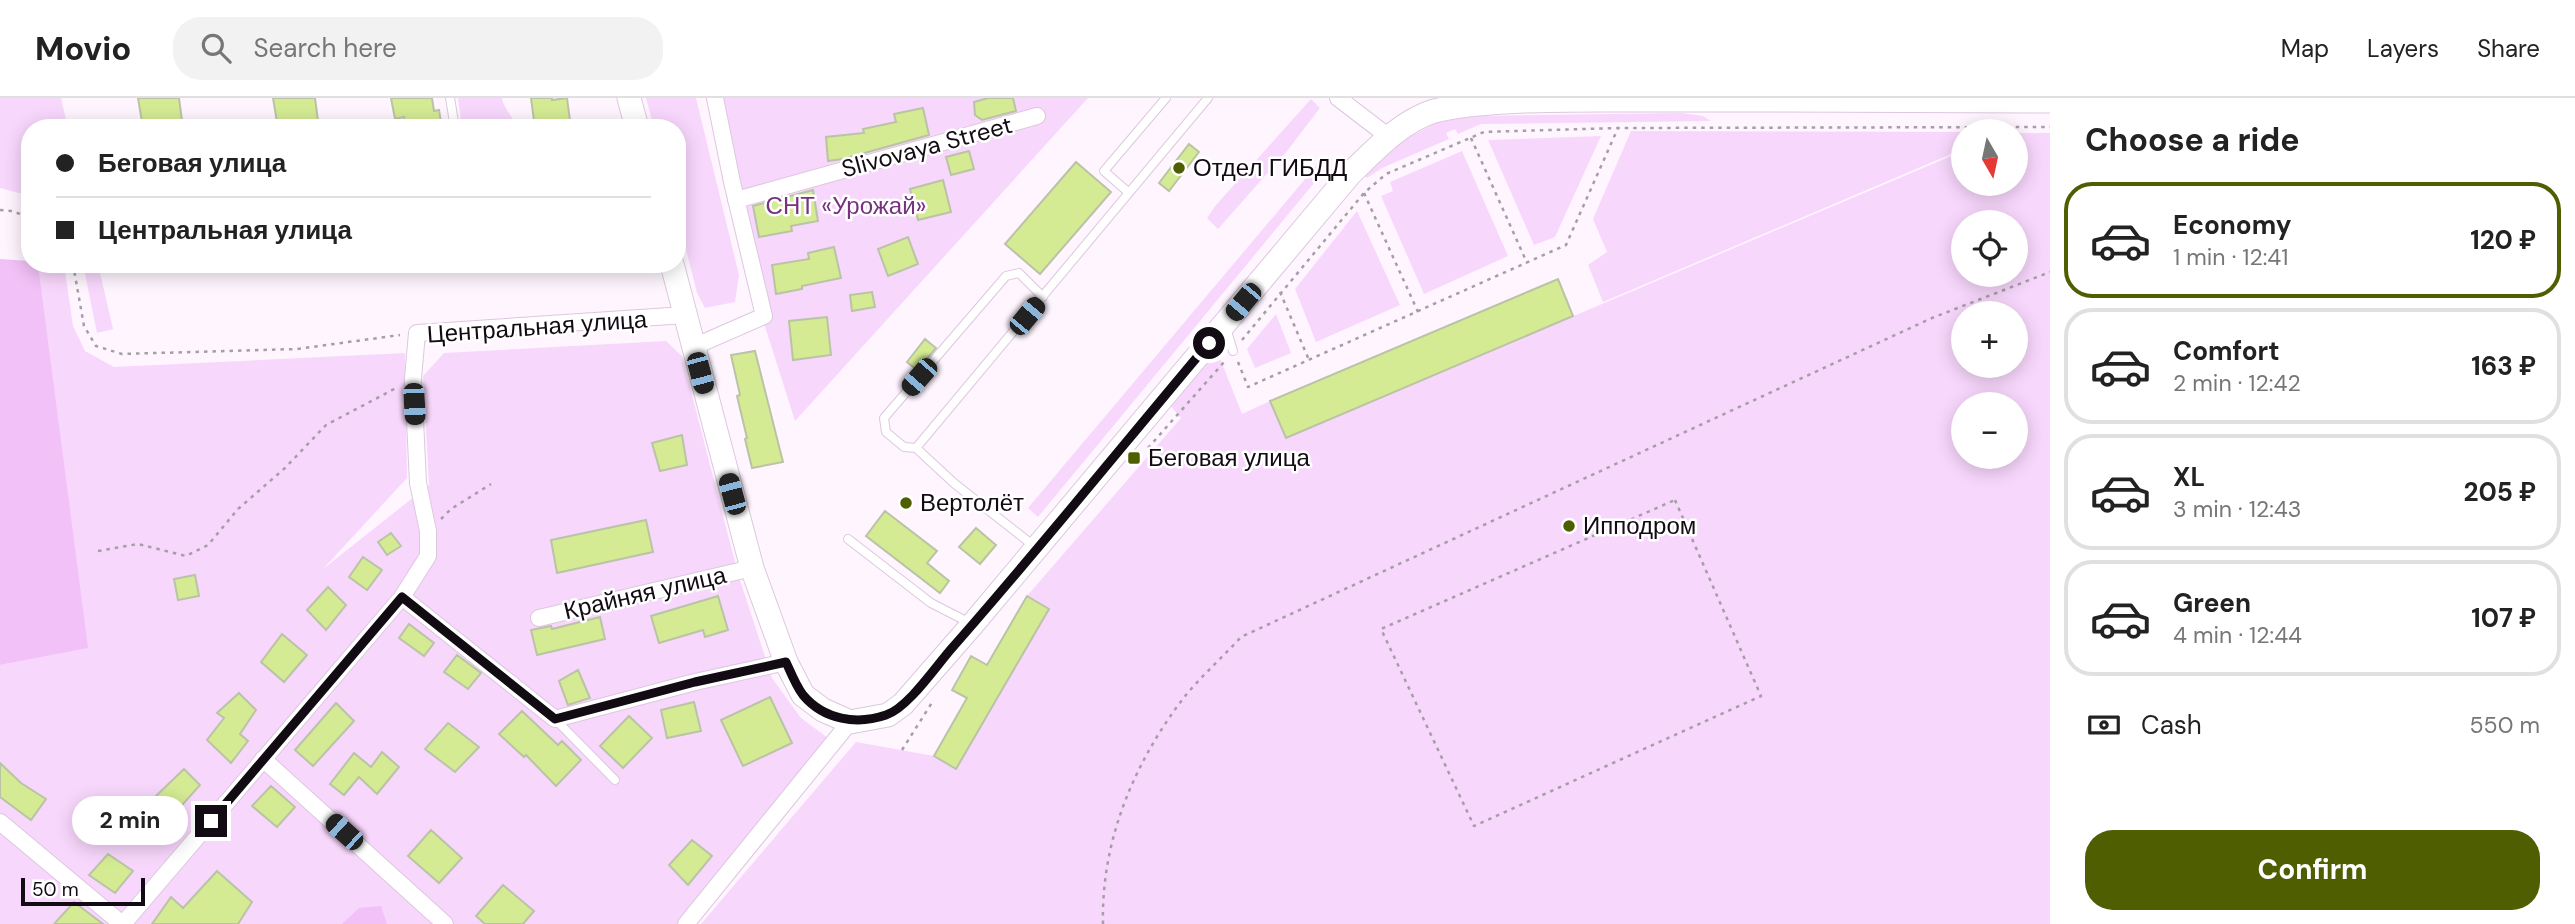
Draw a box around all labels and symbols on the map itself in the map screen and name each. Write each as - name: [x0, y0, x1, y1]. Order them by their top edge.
- street label: Slivovaya Street: [838, 109, 1016, 184]
- north arrow: [1951, 119, 2028, 196]
- place label: Отдел ГИБДД: [1193, 152, 1347, 183]
- marker: Отдел ГИБДД: [1171, 160, 1187, 176]
- park label: СНТ «Урожай»: [766, 190, 926, 221]
- car: [1222, 279, 1265, 325]
- car: [1006, 293, 1049, 339]
- street label: Центральная улица: [426, 303, 649, 350]
- route start: [1193, 327, 1225, 359]
- car: [685, 350, 716, 396]
- car: [898, 354, 941, 400]
- car: [403, 382, 426, 426]
- place label: Беговая улица: [1148, 442, 1311, 473]
- marker: Беговая улица: [1126, 450, 1142, 466]
- car: [717, 471, 748, 517]
- place label: Вертолёт: [920, 487, 1024, 518]
- marker: Вертолёт: [898, 495, 914, 511]
- place label: Ипподром: [1583, 510, 1696, 541]
- marker: Ипподром: [1561, 518, 1577, 534]
- street label: Крайняя улица: [561, 559, 730, 626]
- callout: 2 min: [71, 796, 186, 846]
- route end: [195, 805, 227, 837]
- car: [322, 810, 367, 854]
- scale bar: [21, 875, 145, 907]

